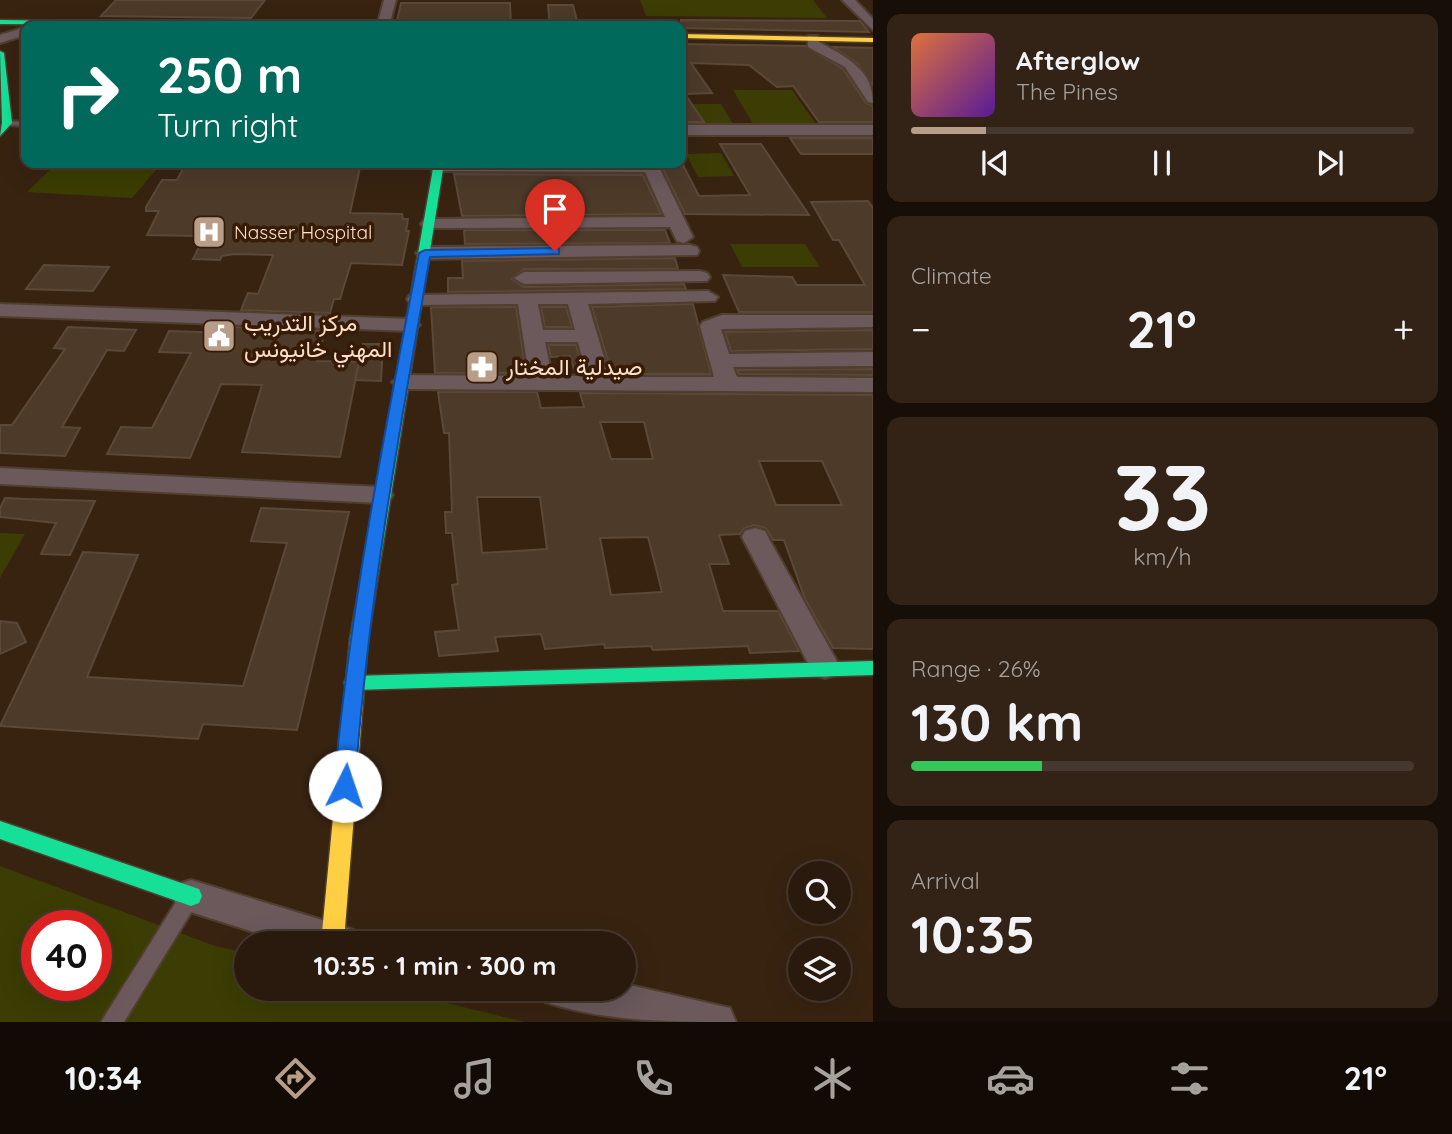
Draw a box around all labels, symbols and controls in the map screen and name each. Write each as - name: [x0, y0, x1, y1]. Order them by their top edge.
- text: 250 m: [157, 44, 302, 105]
- text: Afterglow: [1016, 44, 1140, 77]
- icon: right: [42, 49, 133, 140]
- text: The Pines: [1016, 77, 1118, 106]
- text: Turn right: [157, 105, 298, 145]
- icon: previous: [976, 144, 1014, 182]
- icon: pause: [1143, 144, 1181, 182]
- icon: next: [1311, 144, 1349, 182]
- pin: [525, 179, 585, 251]
- icon: arrive: [536, 190, 574, 228]
- hospital icon: Nasser Hospital: [190, 213, 228, 251]
- place label: Nasser Hospital: [234, 220, 372, 244]
- text: Climate: [911, 261, 992, 290]
- text: 21°: [1127, 296, 1197, 361]
- text: −: [911, 305, 931, 353]
- text: +: [1393, 305, 1414, 353]
- place label: مركز التدريب المهني خانيونس: [244, 308, 392, 368]
- public building icon: مركز التدريب المهني خانيونس: [200, 317, 238, 355]
- pharmacy icon: صيدلية المختار: [463, 348, 501, 386]
- place label: صيدلية المختار: [505, 352, 643, 382]
- text: 33: [1114, 439, 1211, 553]
- text: km/h: [1133, 542, 1192, 571]
- text: Range · 26%: [911, 654, 1041, 683]
- text: 130 km: [911, 689, 1083, 754]
- position arrow: [308, 749, 382, 823]
- map controls: [788, 861, 851, 1001]
- button: search: [788, 861, 851, 924]
- text: Arrival: [911, 866, 980, 895]
- text: 10:35: [911, 901, 1035, 966]
- speed limit sign: 40: [21, 910, 112, 1001]
- button: layers: [788, 938, 851, 1001]
- text: 10:35 · 1 min · 300 m: [314, 949, 556, 982]
- icon: directions: [271, 1054, 320, 1103]
- icon: music: [450, 1054, 499, 1103]
- icon: phone: [629, 1054, 678, 1103]
- icon: climate: [808, 1054, 857, 1103]
- icon: car: [986, 1054, 1035, 1103]
- icon: filters: [1165, 1054, 1214, 1103]
- text: 10:34: [65, 1058, 142, 1098]
- text: 21°: [1344, 1058, 1387, 1098]

